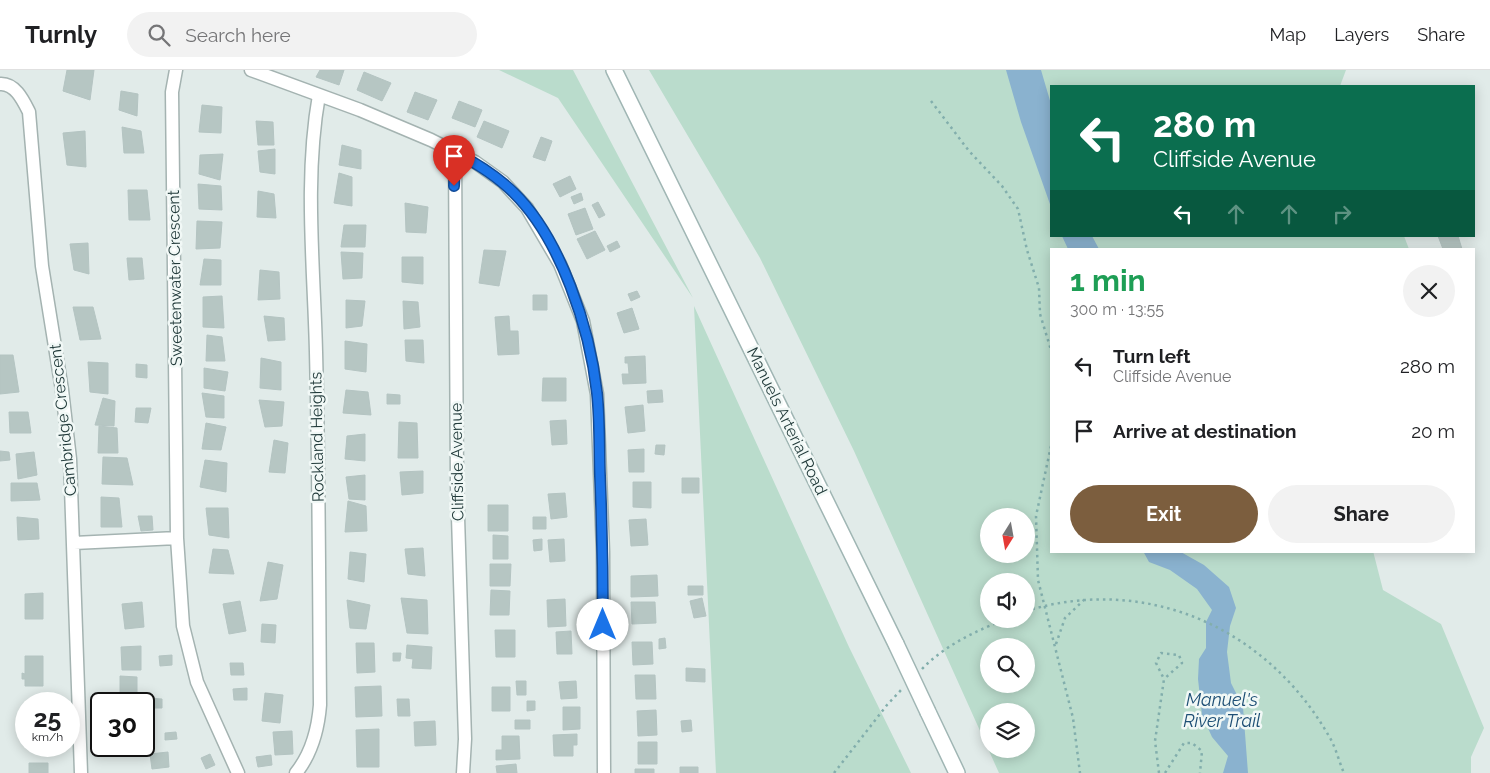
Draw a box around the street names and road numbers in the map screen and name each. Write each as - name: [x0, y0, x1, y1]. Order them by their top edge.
- street label: Sweetenwater Crescent: [164, 189, 186, 366]
- street label: Cambridge Crescent: [45, 342, 80, 497]
- street label: Manuels Arterial Road: [743, 344, 831, 498]
- street label: Rockland Heights: [306, 371, 328, 502]
- street label: Cliffside Avenue: [446, 403, 468, 521]

